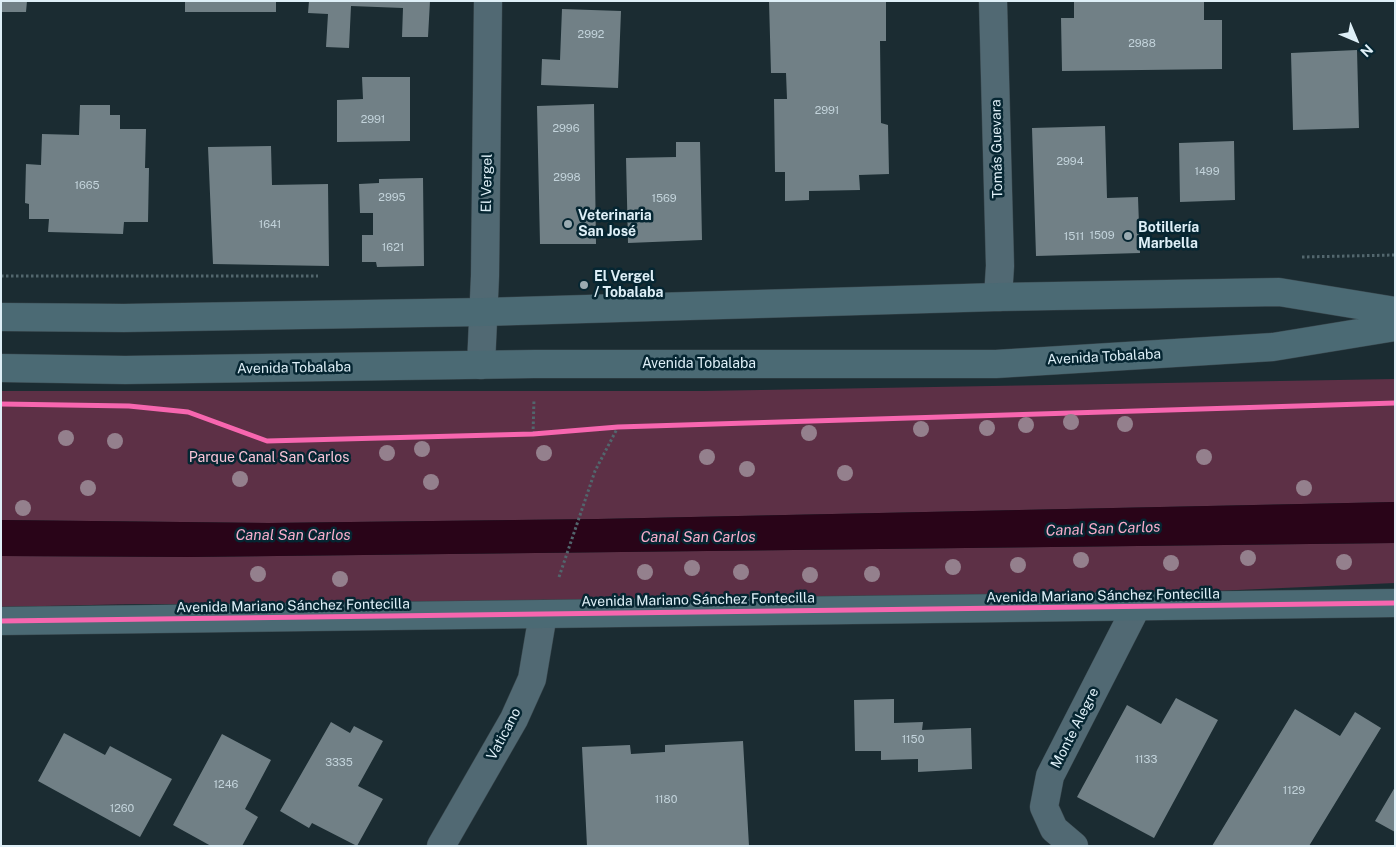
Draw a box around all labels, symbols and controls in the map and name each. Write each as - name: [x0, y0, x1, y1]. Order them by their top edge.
- north arrow: [1331, 15, 1381, 65]
- house number: 2992: [578, 28, 604, 42]
- house number: 2988: [1128, 37, 1156, 51]
- text: N: [1357, 41, 1376, 60]
- street label: Tomás Guevara: [988, 99, 1006, 199]
- house number: 2991: [815, 104, 839, 118]
- house number: 2991: [361, 113, 385, 127]
- house number: 2996: [553, 122, 579, 136]
- street label: El Vergel: [478, 153, 496, 213]
- house number: 2994: [1056, 155, 1084, 169]
- house number: 1499: [1194, 165, 1220, 179]
- house number: 2998: [553, 171, 581, 185]
- house number: 1665: [74, 179, 100, 193]
- house number: 2995: [378, 191, 406, 205]
- house number: 1569: [651, 192, 677, 206]
- place label: Veterinaria San José: [578, 208, 652, 240]
- house number: 1641: [259, 218, 281, 232]
- marker: Veterinaria San José: [562, 218, 574, 230]
- place label: Botillería Marbella: [1138, 220, 1199, 252]
- house number: 1509: [1089, 229, 1115, 243]
- house number: 1511: [1064, 230, 1084, 244]
- marker: Botillería Marbella: [1122, 230, 1134, 242]
- house number: 1621: [382, 241, 404, 255]
- place label: El Vergel / Tobalaba: [594, 269, 663, 302]
- marker: El Vergel / Tobalaba: [578, 279, 590, 291]
- street label: Avenida Tobalaba: [1047, 346, 1161, 368]
- street label: Avenida Tobalaba: [642, 356, 756, 372]
- street label: Avenida Tobalaba: [237, 359, 351, 377]
- park label: Parque Canal San Carlos: [189, 450, 349, 466]
- water label: Canal San Carlos: [1045, 518, 1161, 540]
- water label: Canal San Carlos: [235, 526, 351, 544]
- water label: Canal San Carlos: [640, 528, 756, 546]
- street label: Avenida Mariano Sánchez Fontecilla: [986, 586, 1220, 606]
- street label: Avenida Mariano Sánchez Fontecilla: [581, 590, 815, 610]
- street label: Avenida Mariano Sánchez Fontecilla: [176, 596, 410, 616]
- street label: Monte Alegre: [1047, 685, 1103, 771]
- street label: Vaticano: [483, 705, 525, 763]
- house number: 1150: [902, 733, 924, 747]
- house number: 1133: [1135, 753, 1157, 767]
- house number: 3335: [325, 756, 353, 770]
- house number: 1246: [214, 778, 238, 792]
- house number: 1129: [1283, 784, 1305, 798]
- house number: 1180: [655, 793, 677, 807]
- house number: 1260: [110, 802, 134, 816]

